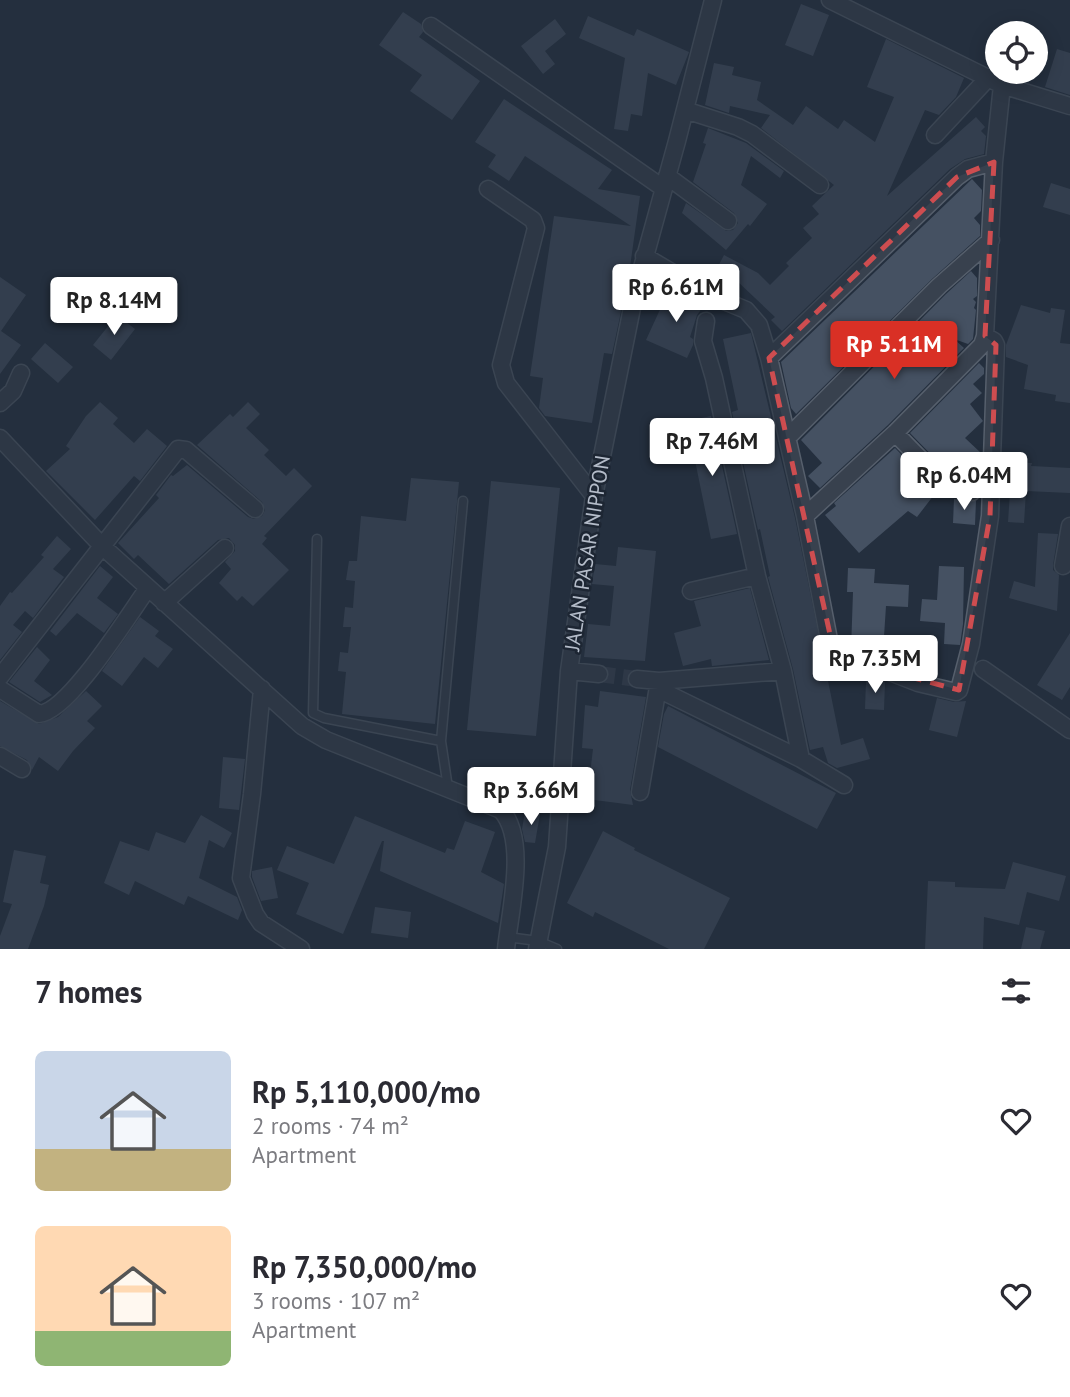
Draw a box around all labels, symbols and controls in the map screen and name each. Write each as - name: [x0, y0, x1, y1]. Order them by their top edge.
- map controls: [985, 21, 1048, 84]
- button: locate: [985, 21, 1048, 84]
- pin: Rp 6.61M: [604, 264, 748, 324]
- text: Rp 6.61M: [628, 272, 724, 301]
- pin: Rp 8.14M: [42, 278, 186, 337]
- text: Rp 8.14M: [66, 285, 162, 314]
- pin: Rp 5.11M: [822, 322, 966, 381]
- text: Rp 5.11M: [846, 329, 942, 358]
- pin: Rp 7.46M: [640, 419, 784, 478]
- text: Rp 7.46M: [666, 426, 758, 455]
- pin: Rp 6.04M: [892, 452, 1036, 512]
- street label: JALAN PASAR NIPPON: [558, 453, 616, 654]
- text: Rp 6.04M: [916, 460, 1012, 489]
- pin: Rp 7.35M: [803, 636, 947, 695]
- text: Rp 7.35M: [829, 643, 921, 672]
- pin: Rp 3.66M: [459, 768, 603, 827]
- text: Rp 3.66M: [483, 775, 579, 804]
- text: 7 homes: [35, 972, 143, 1011]
- icon: filters: [997, 972, 1035, 1010]
- text: Rp 5,110,000/mo: [252, 1072, 481, 1111]
- icon: home: [91, 1079, 175, 1163]
- icon: heart: [997, 1102, 1035, 1140]
- text: 2 rooms · 74 m²: [252, 1111, 409, 1140]
- text: Apartment: [252, 1140, 356, 1169]
- text: Rp 7,350,000/mo: [252, 1247, 477, 1286]
- icon: home: [91, 1254, 175, 1338]
- icon: heart: [997, 1277, 1035, 1315]
- text: 3 rooms · 107 m²: [252, 1286, 420, 1315]
- text: Apartment: [252, 1315, 356, 1344]

